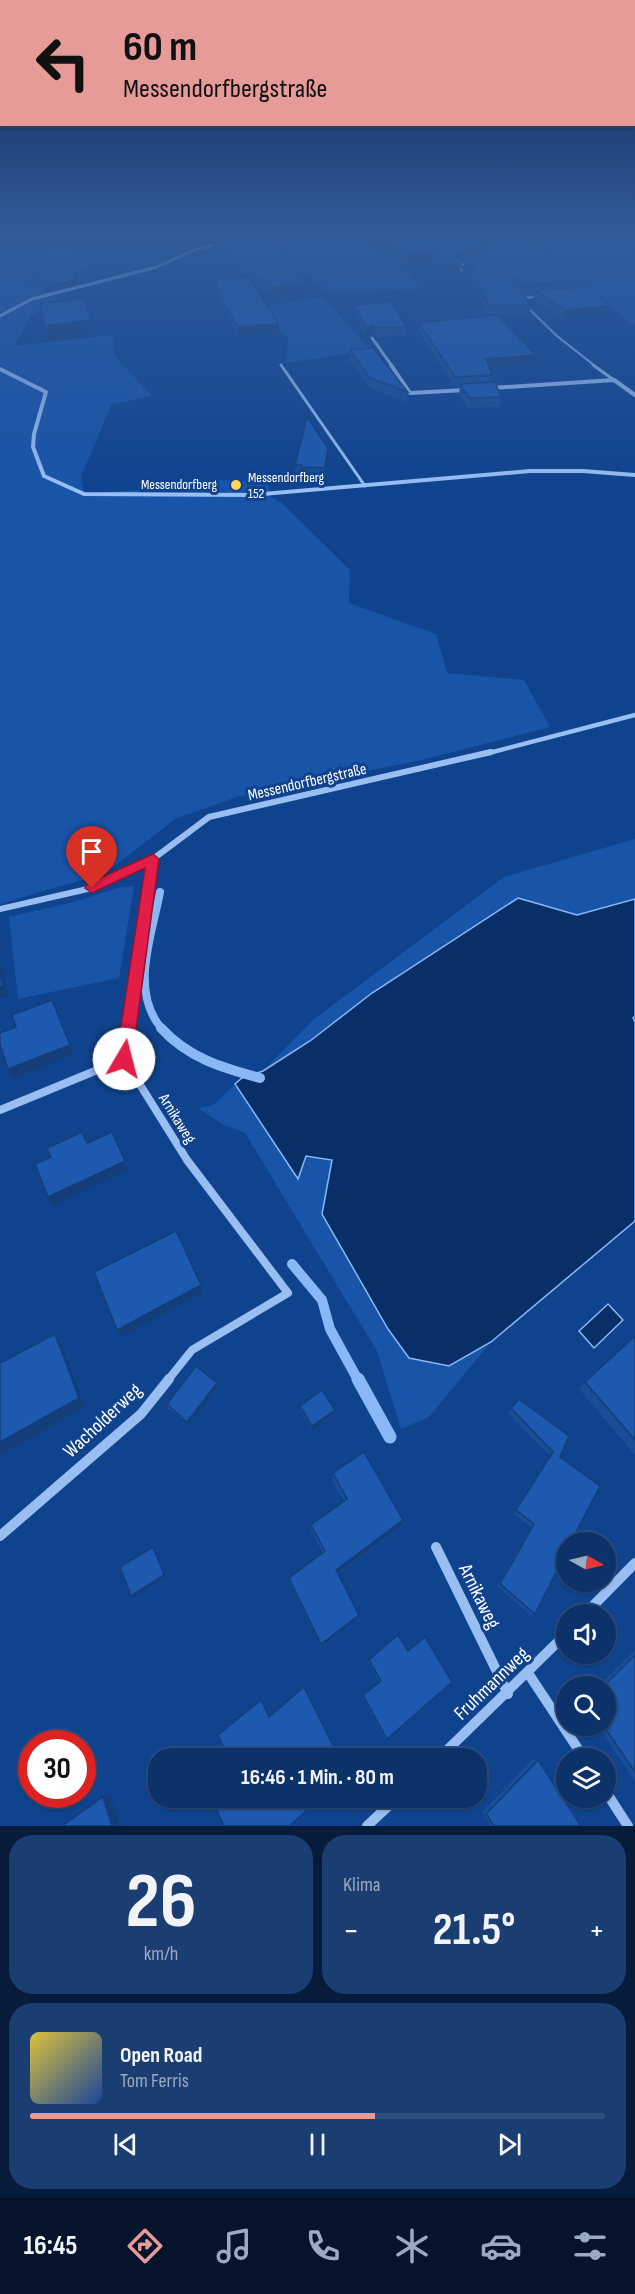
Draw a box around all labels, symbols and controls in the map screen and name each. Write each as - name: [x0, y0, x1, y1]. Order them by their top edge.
- text: 60 m: [123, 22, 197, 73]
- icon: left: [24, 24, 102, 102]
- text: Messendorfbergstraße: [123, 73, 327, 105]
- place label: Messendorfberg 152: [248, 469, 324, 502]
- street label: Messendorfberg: [141, 476, 217, 493]
- marker: Messendorfberg 152: [229, 478, 243, 492]
- street label: Messendorfbergstraße: [246, 760, 368, 805]
- pin: [66, 826, 117, 888]
- icon: arrive: [75, 835, 108, 868]
- position arrow: [92, 1027, 156, 1091]
- street label: Arnikaweg: [153, 1089, 199, 1147]
- street label: Wacholderweg: [59, 1378, 147, 1463]
- north arrow: [556, 1532, 616, 1592]
- map controls: [556, 1532, 616, 1808]
- street label: Arnikaweg: [453, 1559, 505, 1633]
- button: sound: [556, 1604, 616, 1664]
- street label: Fruhmannweg: [449, 1642, 534, 1725]
- button: search: [556, 1676, 616, 1736]
- speed limit sign: 30: [18, 1730, 96, 1808]
- button: layers: [556, 1748, 616, 1808]
- text: 16:46 · 1 Min. · 80 m: [241, 1764, 394, 1791]
- text: 26: [126, 1856, 196, 1949]
- text: Klima: [343, 1873, 381, 1897]
- text: 21.5°: [433, 1903, 515, 1958]
- text: −: [343, 1911, 359, 1951]
- text: +: [589, 1911, 605, 1951]
- text: km/h: [144, 1942, 178, 1966]
- text: Open Road: [120, 2042, 202, 2069]
- text: Tom Ferris: [120, 2069, 189, 2093]
- icon: previous: [109, 2128, 142, 2161]
- icon: pause: [301, 2128, 334, 2161]
- icon: next: [493, 2128, 526, 2161]
- icon: directions: [124, 2225, 166, 2267]
- icon: music: [213, 2225, 255, 2267]
- icon: phone: [302, 2225, 344, 2267]
- icon: climate: [391, 2225, 433, 2267]
- icon: car: [480, 2225, 522, 2267]
- icon: filters: [569, 2225, 611, 2267]
- text: 16:45: [24, 2230, 77, 2262]

